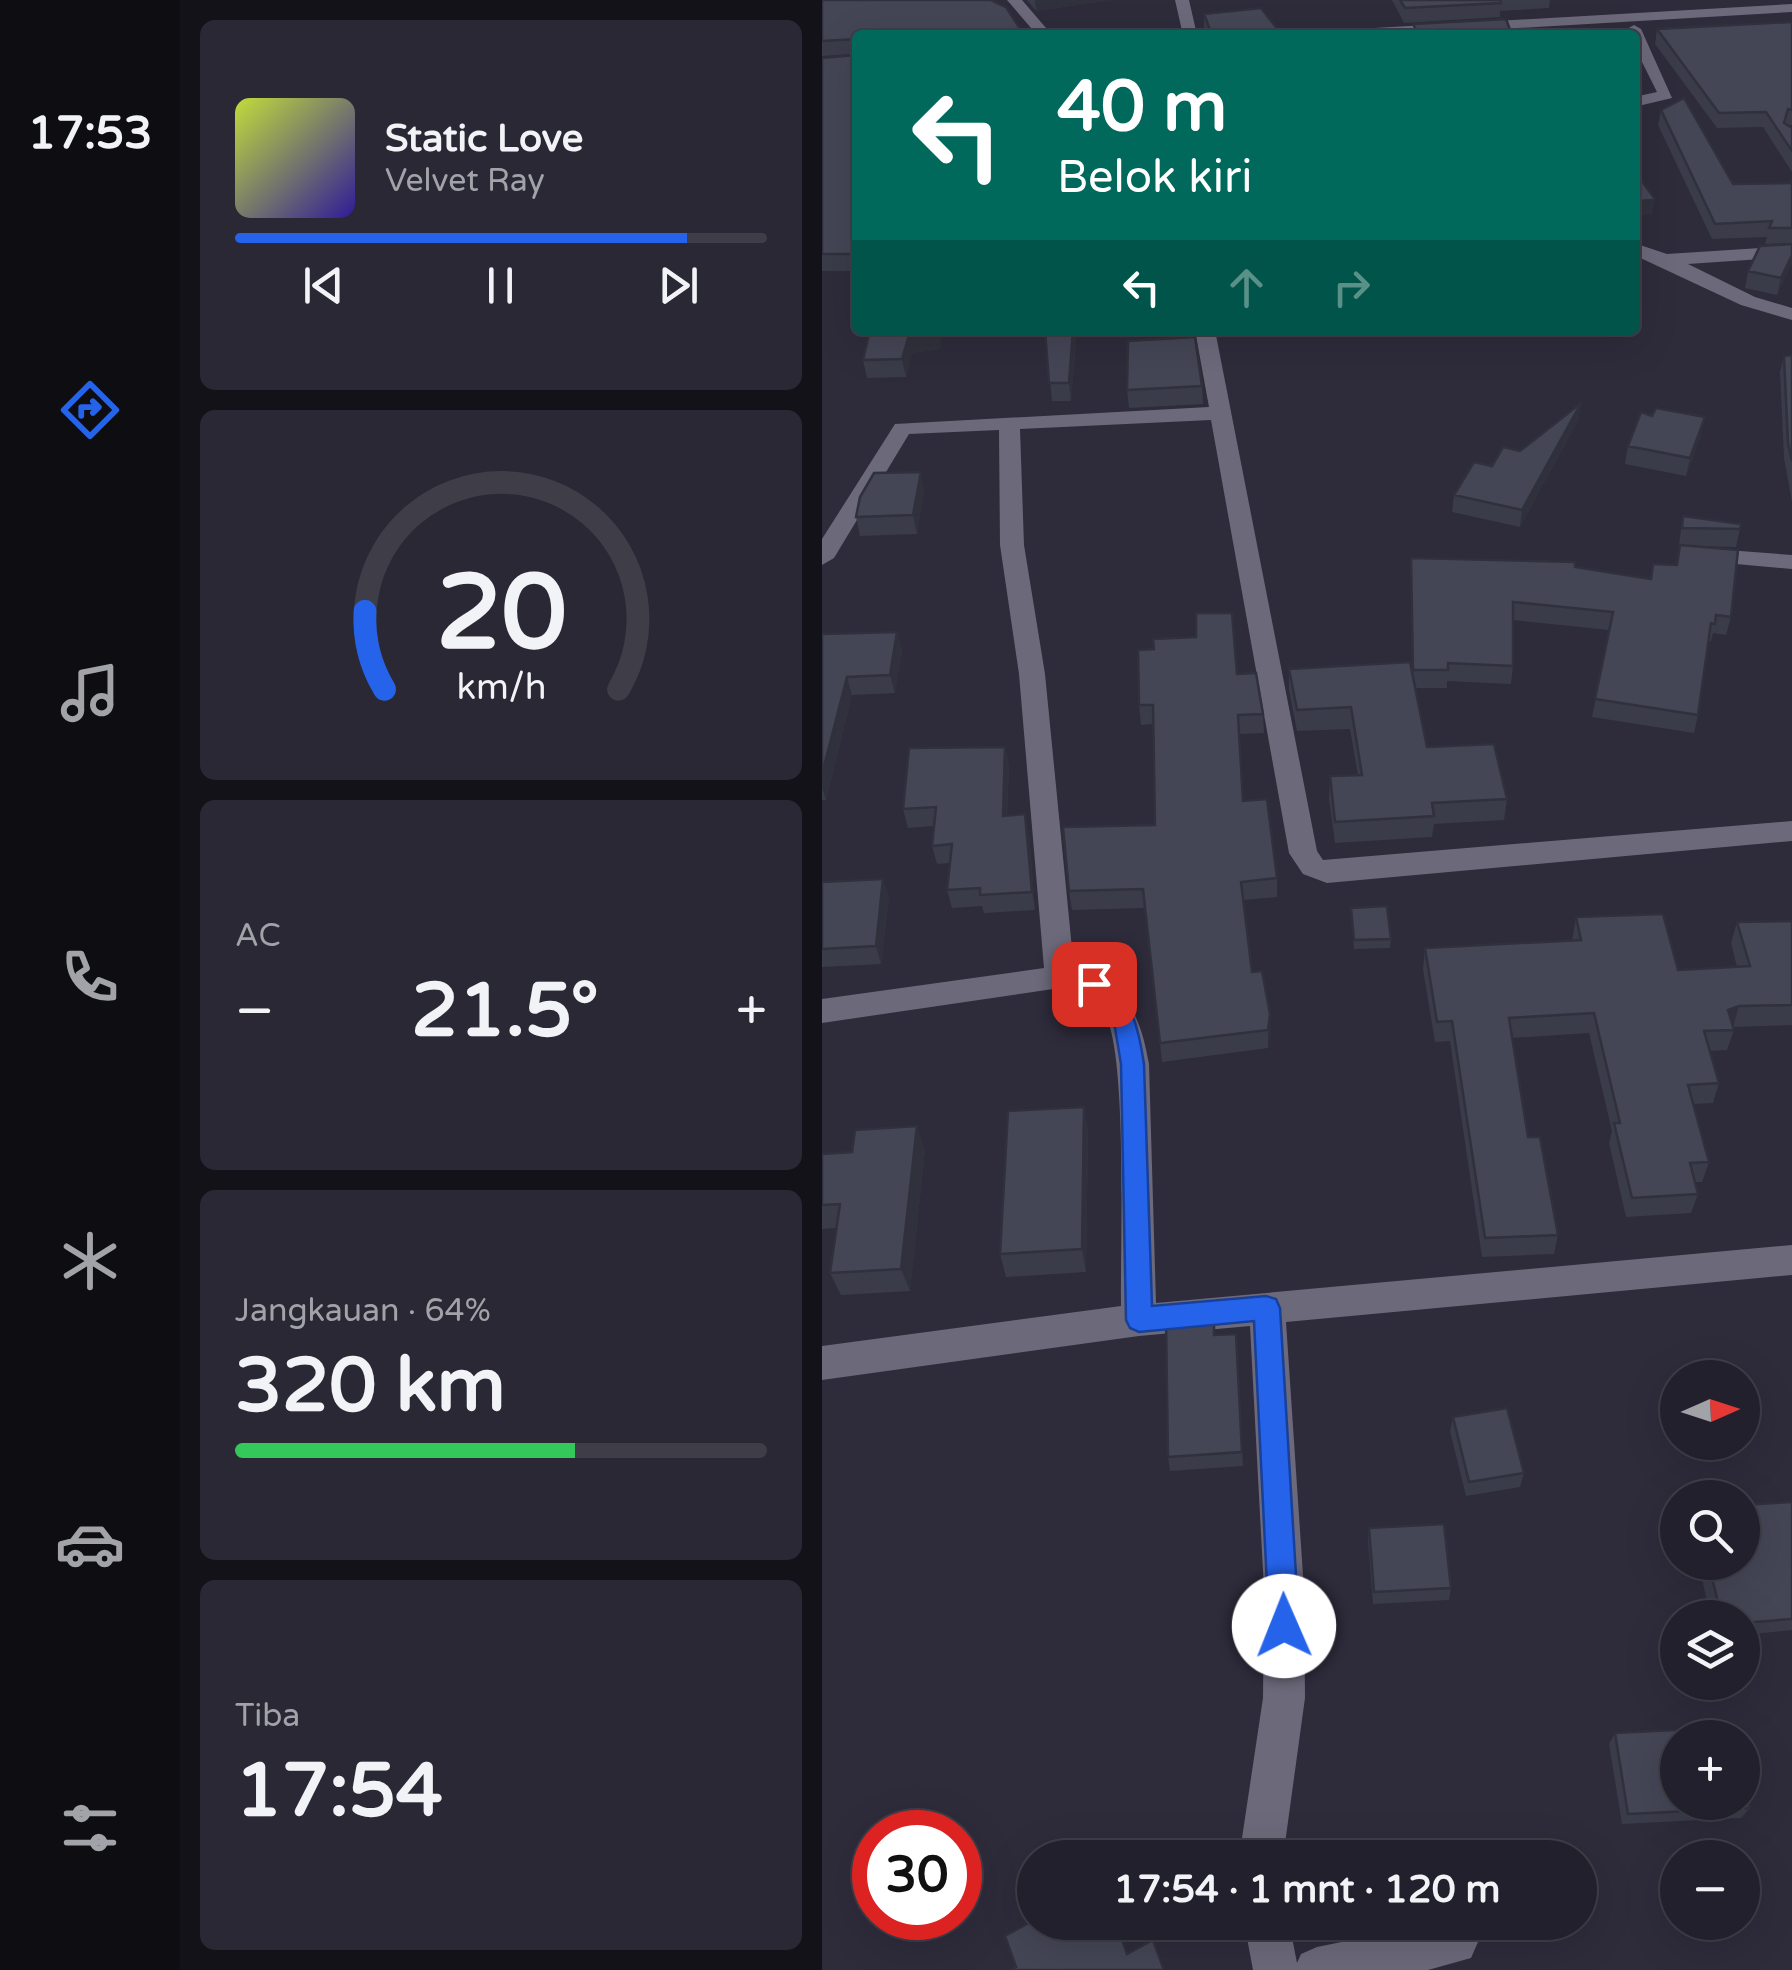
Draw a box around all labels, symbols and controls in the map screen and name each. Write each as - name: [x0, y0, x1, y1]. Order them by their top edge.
- text: 40 m: [1057, 66, 1227, 150]
- icon: left: [892, 70, 1022, 200]
- text: 17:53: [28, 107, 152, 161]
- text: Static Love: [385, 116, 583, 162]
- text: Belok kiri: [1057, 151, 1252, 205]
- text: Velvet Ray: [385, 162, 545, 200]
- icon: previous: [296, 258, 351, 313]
- icon: pause: [473, 258, 528, 313]
- icon: next: [651, 258, 706, 313]
- icon: left: [1114, 260, 1169, 315]
- icon: ahead: [1219, 260, 1274, 315]
- icon: right: [1324, 260, 1379, 315]
- icon: directions: [55, 375, 125, 445]
- text: 20: [436, 552, 566, 677]
- icon: music: [55, 658, 125, 728]
- text: km/h: [456, 666, 546, 709]
- text: AC: [235, 917, 281, 955]
- icon: phone: [55, 942, 125, 1012]
- pin: [1052, 942, 1137, 1027]
- icon: arrive: [1067, 957, 1122, 1012]
- text: 21.5°: [411, 966, 599, 1056]
- text: −: [235, 979, 274, 1045]
- text: +: [736, 979, 767, 1045]
- icon: climate: [55, 1226, 125, 1296]
- text: Jangkauan · 64%: [235, 1292, 491, 1330]
- text: 320 km: [235, 1341, 506, 1431]
- north arrow: [1660, 1360, 1760, 1460]
- map controls: [1660, 1360, 1760, 1940]
- button: search: [1660, 1480, 1760, 1580]
- icon: car: [55, 1509, 125, 1579]
- position arrow: [1232, 1574, 1336, 1678]
- button: layers: [1660, 1600, 1760, 1700]
- text: Tiba: [235, 1697, 300, 1735]
- button: +: [1660, 1720, 1760, 1820]
- text: 17:54: [235, 1746, 443, 1836]
- icon: filters: [55, 1793, 125, 1863]
- speed limit sign: 30: [852, 1810, 982, 1940]
- button: −: [1660, 1840, 1760, 1940]
- text: 17:54 · 1 mnt · 120 m: [1114, 1867, 1500, 1913]

